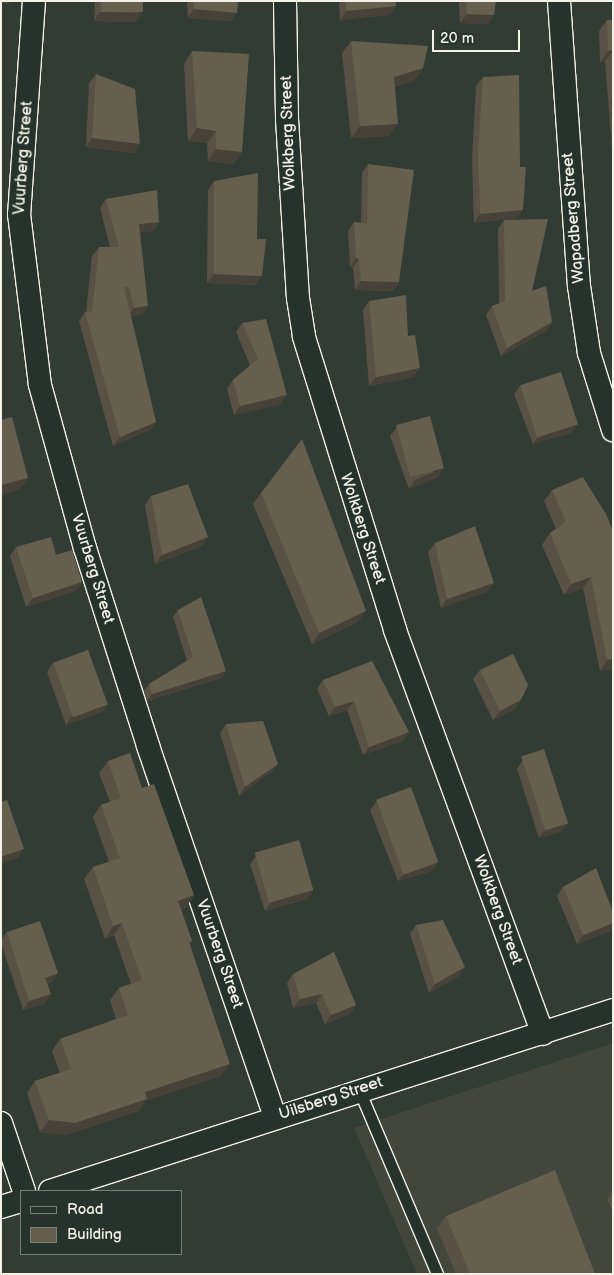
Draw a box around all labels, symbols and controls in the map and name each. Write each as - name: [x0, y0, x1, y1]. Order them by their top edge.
- scale bar: [434, 20, 522, 52]
- text: 20 m: [440, 29, 474, 48]
- street label: Wolkberg Street: [277, 75, 301, 191]
- street label: Vuurberg Street: [10, 100, 38, 216]
- street label: Wapadberg Street: [559, 152, 589, 284]
- street label: Wolkberg Street: [335, 471, 389, 587]
- street label: Vuurberg Street: [66, 512, 118, 626]
- street label: Wolkberg Street: [468, 852, 526, 968]
- street label: Vuurberg Street: [191, 897, 247, 1011]
- street label: Uilsberg Street: [276, 1073, 386, 1125]
- legend: [20, 1190, 182, 1255]
- text: Road: [67, 1200, 103, 1219]
- text: Building: [67, 1225, 122, 1244]

